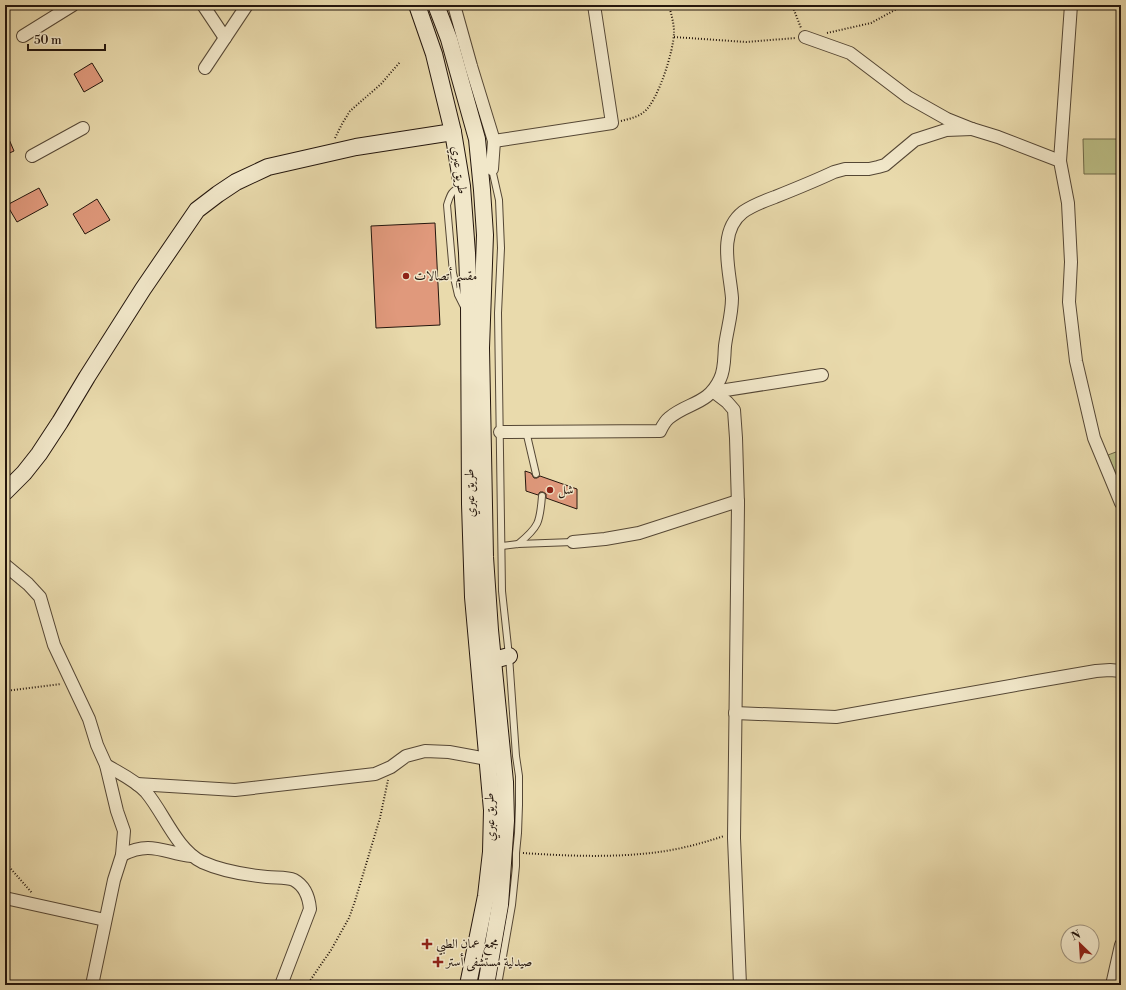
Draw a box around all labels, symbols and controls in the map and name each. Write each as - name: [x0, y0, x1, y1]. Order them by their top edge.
- scale bar: [28, 26, 105, 52]
- text: 50 m: [34, 33, 62, 48]
- street label: طريق عبري: [446, 145, 470, 195]
- place label: مقسم أتصالات: [414, 267, 477, 289]
- marker: مقسم أتصالات: [401, 271, 411, 281]
- street label: طريق عبري: [461, 468, 481, 518]
- place label: شل: [558, 482, 574, 499]
- marker: شل: [545, 485, 555, 495]
- street label: طريق عبري: [481, 792, 501, 842]
- north arrow: [1060, 924, 1100, 964]
- text: N: [1069, 928, 1083, 944]
- place label: مجمع عمان الطبي: [436, 936, 499, 956]
- marker: مجمع عمان الطبي: [421, 938, 433, 950]
- place label: صيدلية مستشفى أستر: [444, 953, 532, 972]
- marker: صيدلية مستشفى أستر: [433, 957, 443, 967]

